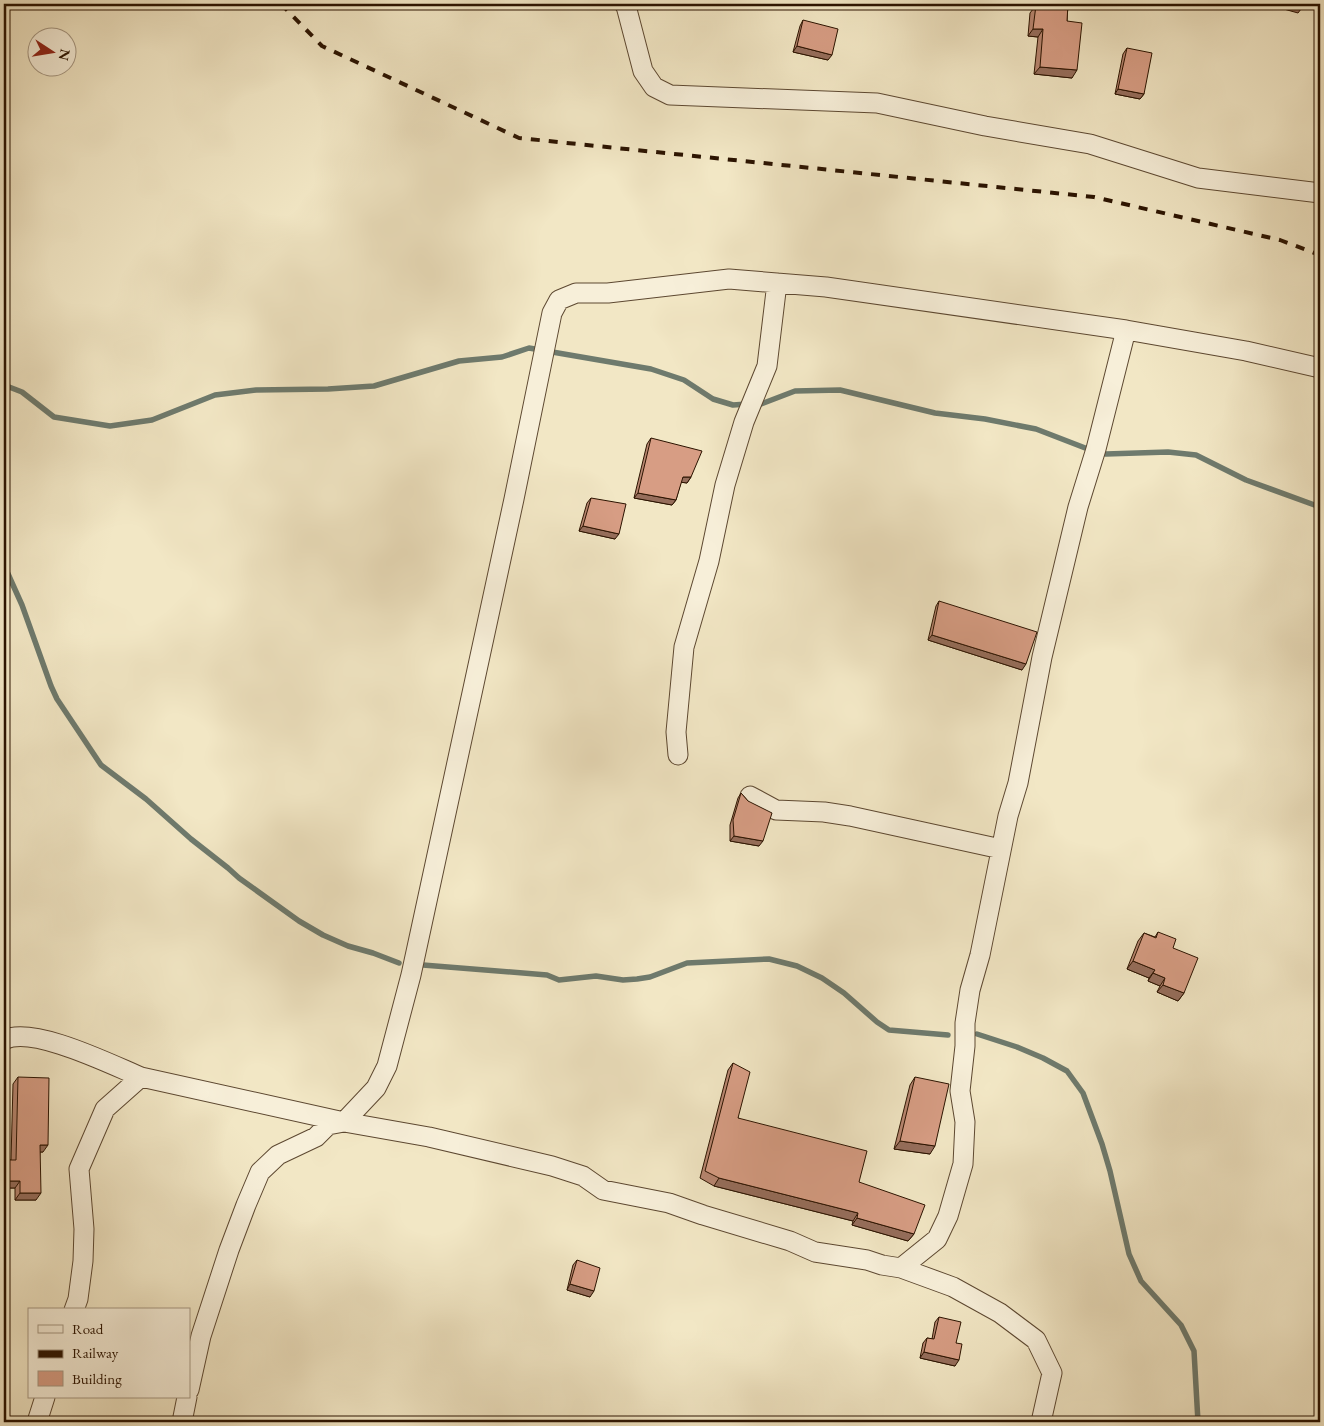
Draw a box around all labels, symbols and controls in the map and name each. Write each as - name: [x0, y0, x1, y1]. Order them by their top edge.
- north arrow: [28, 28, 78, 78]
- text: N: [55, 47, 75, 63]
- legend: [28, 1308, 190, 1398]
- text: Road: [72, 1319, 104, 1338]
- text: Railway: [72, 1343, 119, 1362]
- text: Building: [72, 1369, 122, 1388]

